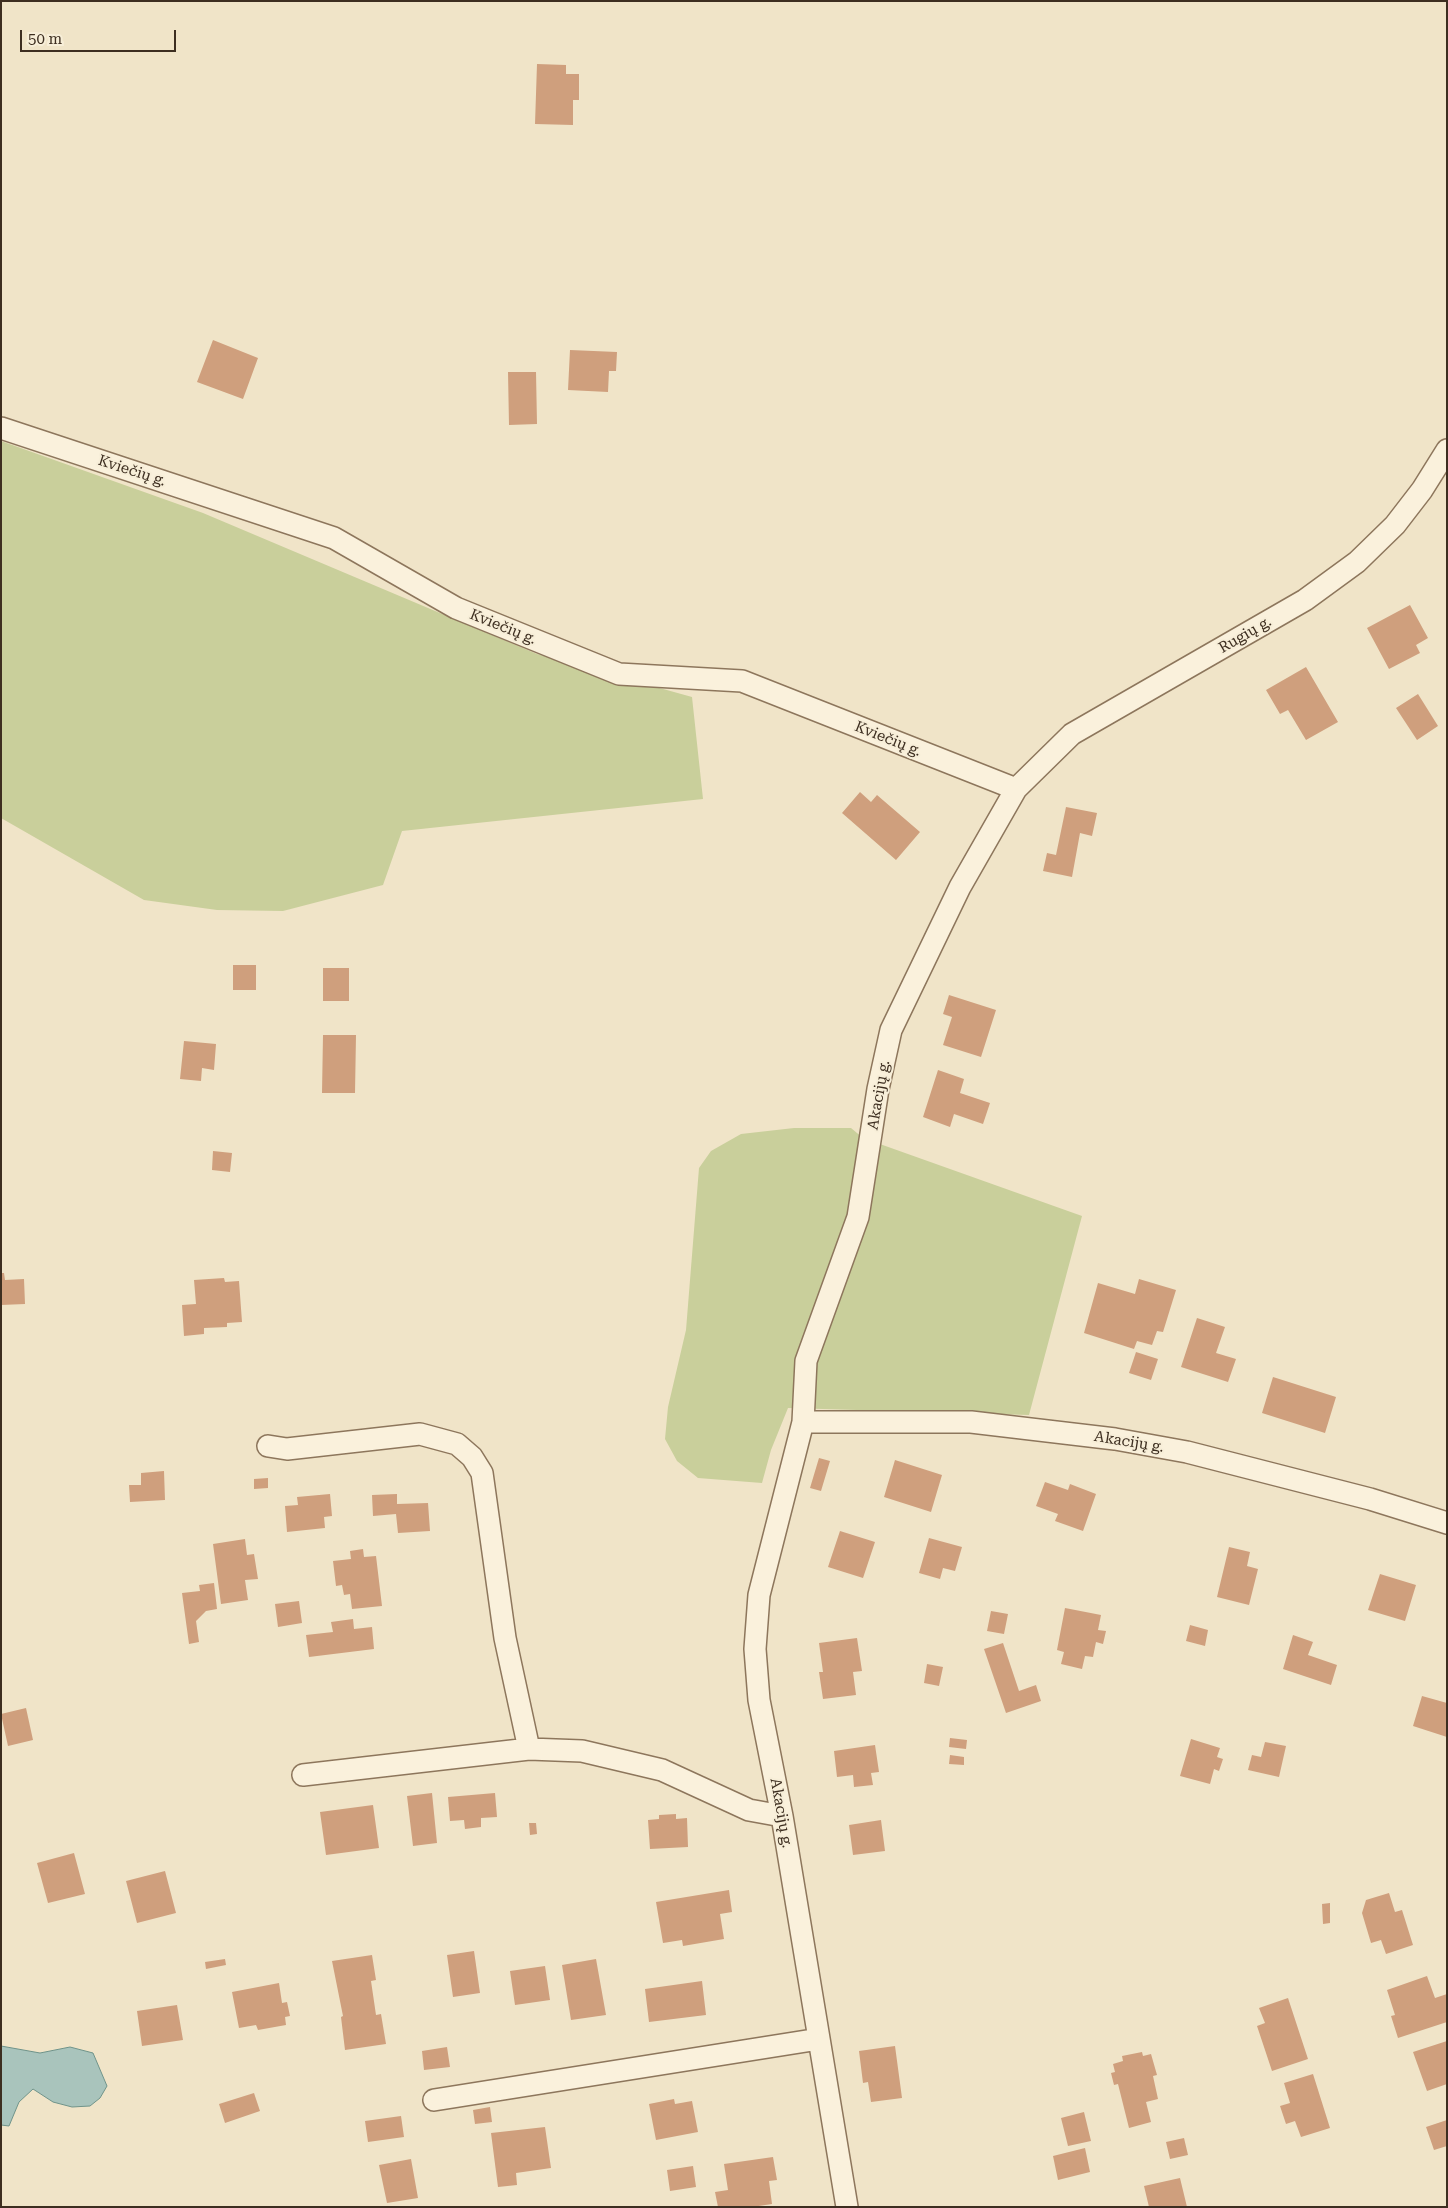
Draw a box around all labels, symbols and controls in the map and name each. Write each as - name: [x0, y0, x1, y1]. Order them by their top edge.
- scale bar: [22, 20, 179, 52]
- text: 50 m: [28, 30, 62, 48]
- street label: Kviečių g.: [96, 452, 168, 490]
- street label: Kviečių g.: [467, 606, 539, 648]
- street label: Rugių g.: [1215, 613, 1275, 657]
- street label: Kviečių g.: [852, 718, 924, 760]
- street label: Akacijų g.: [864, 1059, 894, 1131]
- street label: Akacijų g.: [1093, 1428, 1165, 1456]
- street label: Akacijų g.: [766, 1777, 796, 1849]

